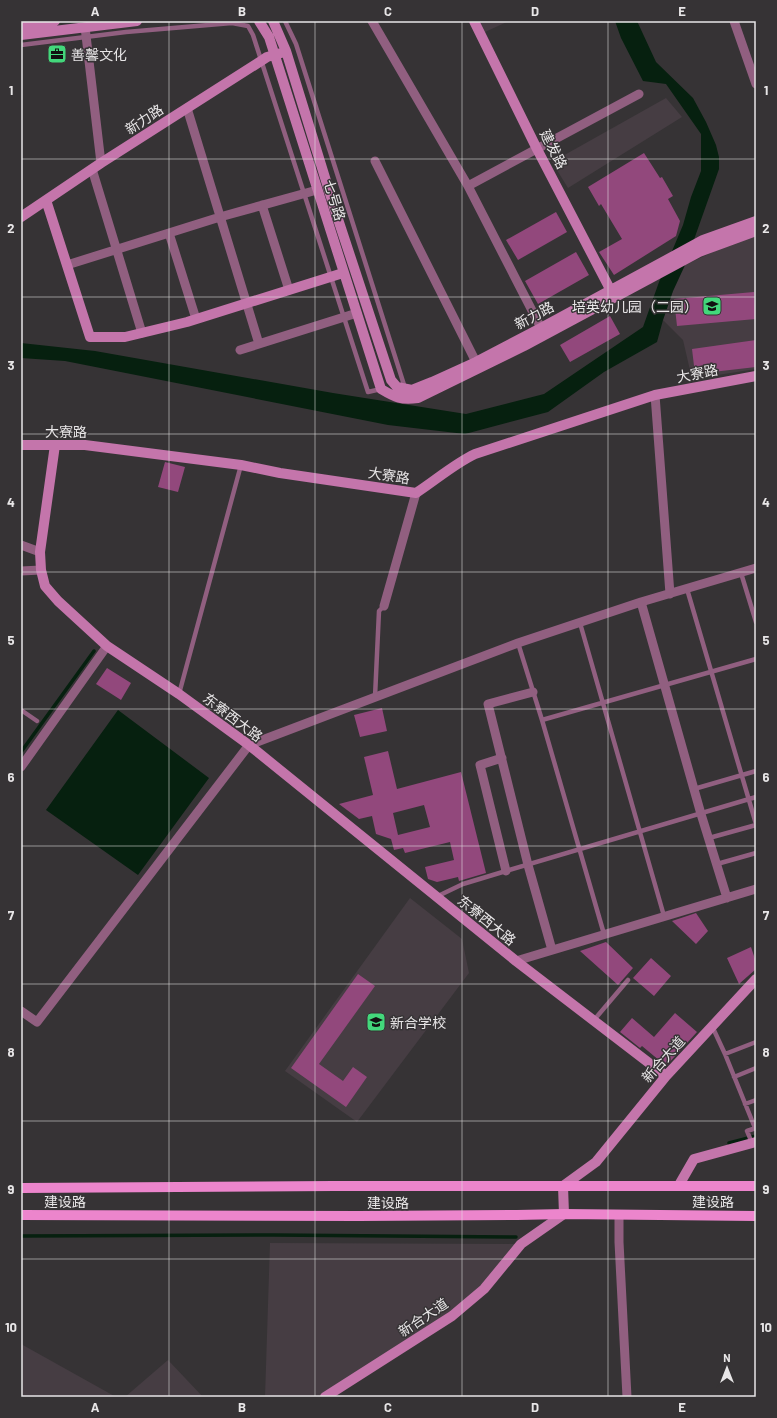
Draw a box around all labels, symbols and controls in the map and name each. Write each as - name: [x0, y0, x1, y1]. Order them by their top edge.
- text: A: [91, 3, 100, 19]
- text: B: [238, 3, 246, 19]
- text: C: [384, 3, 392, 19]
- text: D: [531, 3, 539, 19]
- text: E: [678, 3, 686, 19]
- office icon: 善馨文化: [46, 43, 68, 65]
- place label: 善馨文化: [71, 46, 127, 63]
- text: 1: [9, 82, 13, 98]
- text: 1: [764, 82, 768, 98]
- street label: 新力路: [122, 100, 166, 138]
- street label: 建发路: [537, 126, 571, 172]
- street label: 七号路: [321, 177, 349, 223]
- text: 2: [7, 220, 15, 236]
- text: 2: [762, 220, 770, 236]
- school or university icon: 培英幼儿园（二园）: [701, 295, 723, 317]
- street label: 新力路: [511, 298, 557, 332]
- place label: 培英幼儿园（二园）: [572, 298, 698, 315]
- text: 3: [7, 357, 15, 373]
- text: 3: [762, 357, 770, 373]
- street label: 大寮路: [675, 361, 719, 385]
- street label: 大寮路: [45, 423, 87, 440]
- street label: 大寮路: [367, 463, 411, 487]
- text: 4: [7, 494, 15, 510]
- text: 4: [762, 494, 770, 510]
- text: 5: [7, 632, 15, 648]
- text: 5: [762, 632, 770, 648]
- street label: 东寮西大路: [200, 689, 266, 745]
- text: 6: [8, 769, 15, 785]
- text: 6: [763, 769, 770, 785]
- street label: 东寮西大路: [454, 891, 520, 949]
- text: 7: [8, 907, 15, 923]
- text: 7: [763, 907, 770, 923]
- school or university icon: 新合学校: [365, 1011, 387, 1033]
- place label: 新合学校: [390, 1014, 446, 1031]
- street label: 新合大道: [638, 1033, 688, 1085]
- text: 8: [7, 1044, 15, 1060]
- text: 8: [762, 1044, 770, 1060]
- text: 9: [8, 1181, 15, 1197]
- text: 9: [763, 1181, 770, 1197]
- street label: 建设路: [44, 1193, 86, 1210]
- street label: 建设路: [692, 1193, 734, 1210]
- street label: 建设路: [367, 1194, 409, 1211]
- street label: 新合大道: [395, 1294, 451, 1340]
- text: 10: [5, 1319, 17, 1335]
- text: 10: [760, 1319, 772, 1335]
- north arrow: [707, 1348, 747, 1388]
- text: N: [723, 1351, 731, 1364]
- text: A: [91, 1399, 100, 1415]
- text: B: [238, 1399, 246, 1415]
- text: C: [384, 1399, 392, 1415]
- text: D: [531, 1399, 539, 1415]
- text: E: [678, 1399, 686, 1415]

